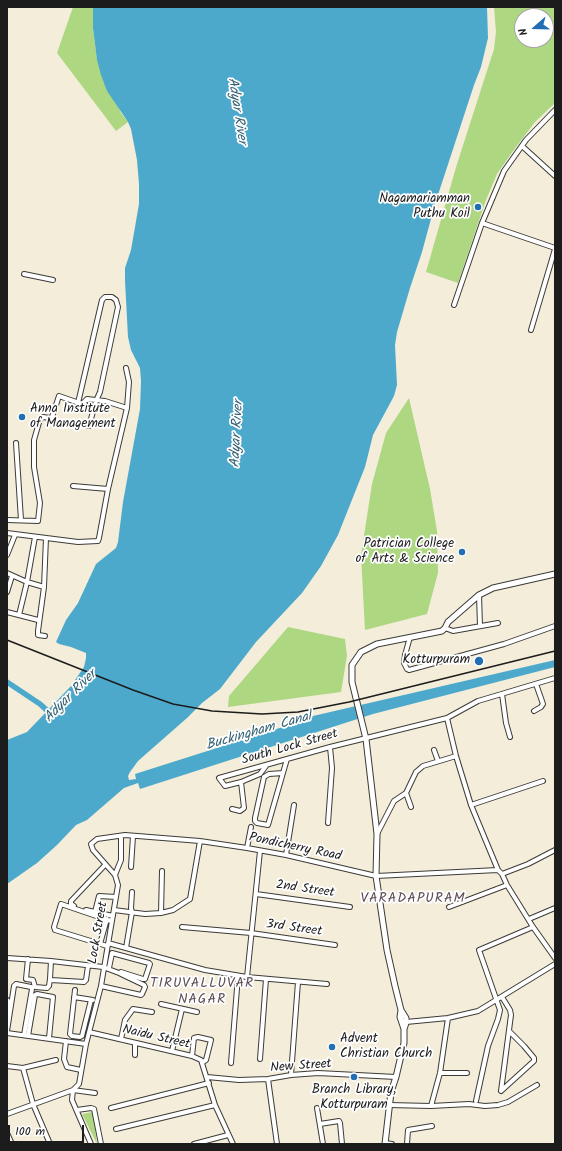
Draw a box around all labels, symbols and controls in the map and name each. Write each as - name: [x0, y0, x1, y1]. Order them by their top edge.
- north arrow: [514, 8, 554, 48]
- text: N: [514, 25, 533, 38]
- water label: Adyar River: [222, 76, 250, 146]
- place label: Nagamariamman Puthu Koil: [379, 192, 470, 223]
- marker: Nagamariamman Puthu Koil: [473, 202, 483, 212]
- water label: Adyar River: [228, 400, 248, 468]
- place label: Anna Institute of Management: [30, 402, 116, 433]
- marker: Anna Institute of Management: [17, 412, 27, 422]
- place label: Patrician College of Arts & Science: [355, 537, 454, 568]
- marker: Patrician College of Arts & Science: [457, 547, 467, 557]
- place label: Kotturpuram: [403, 653, 470, 669]
- marker: Kotturpuram: [473, 655, 485, 667]
- water label: Adyar River: [41, 667, 101, 727]
- water label: Buckingham Canal: [204, 709, 314, 755]
- street label: South Lock Street: [240, 727, 340, 769]
- street label: Pondicherry Road: [247, 831, 343, 865]
- street label: 2nd Street: [275, 878, 335, 902]
- district label: VARADAPURAM: [361, 892, 465, 908]
- street label: Lock Street: [86, 901, 112, 965]
- street label: 3rd Street: [265, 917, 323, 941]
- district label: TIRUVALLUVAR NAGAR: [150, 977, 254, 1010]
- street label: Naidu Street: [121, 1023, 191, 1053]
- place label: Advent Christian Church: [340, 1032, 432, 1063]
- marker: Advent Christian Church: [327, 1042, 337, 1052]
- street label: New Street: [270, 1057, 332, 1077]
- marker: Branch Library, Kotturpuram: [349, 1072, 359, 1082]
- place label: Branch Library, Kotturpuram: [312, 1083, 396, 1114]
- scale bar: [10, 1117, 86, 1143]
- text: 100 m: [15, 1122, 45, 1141]

